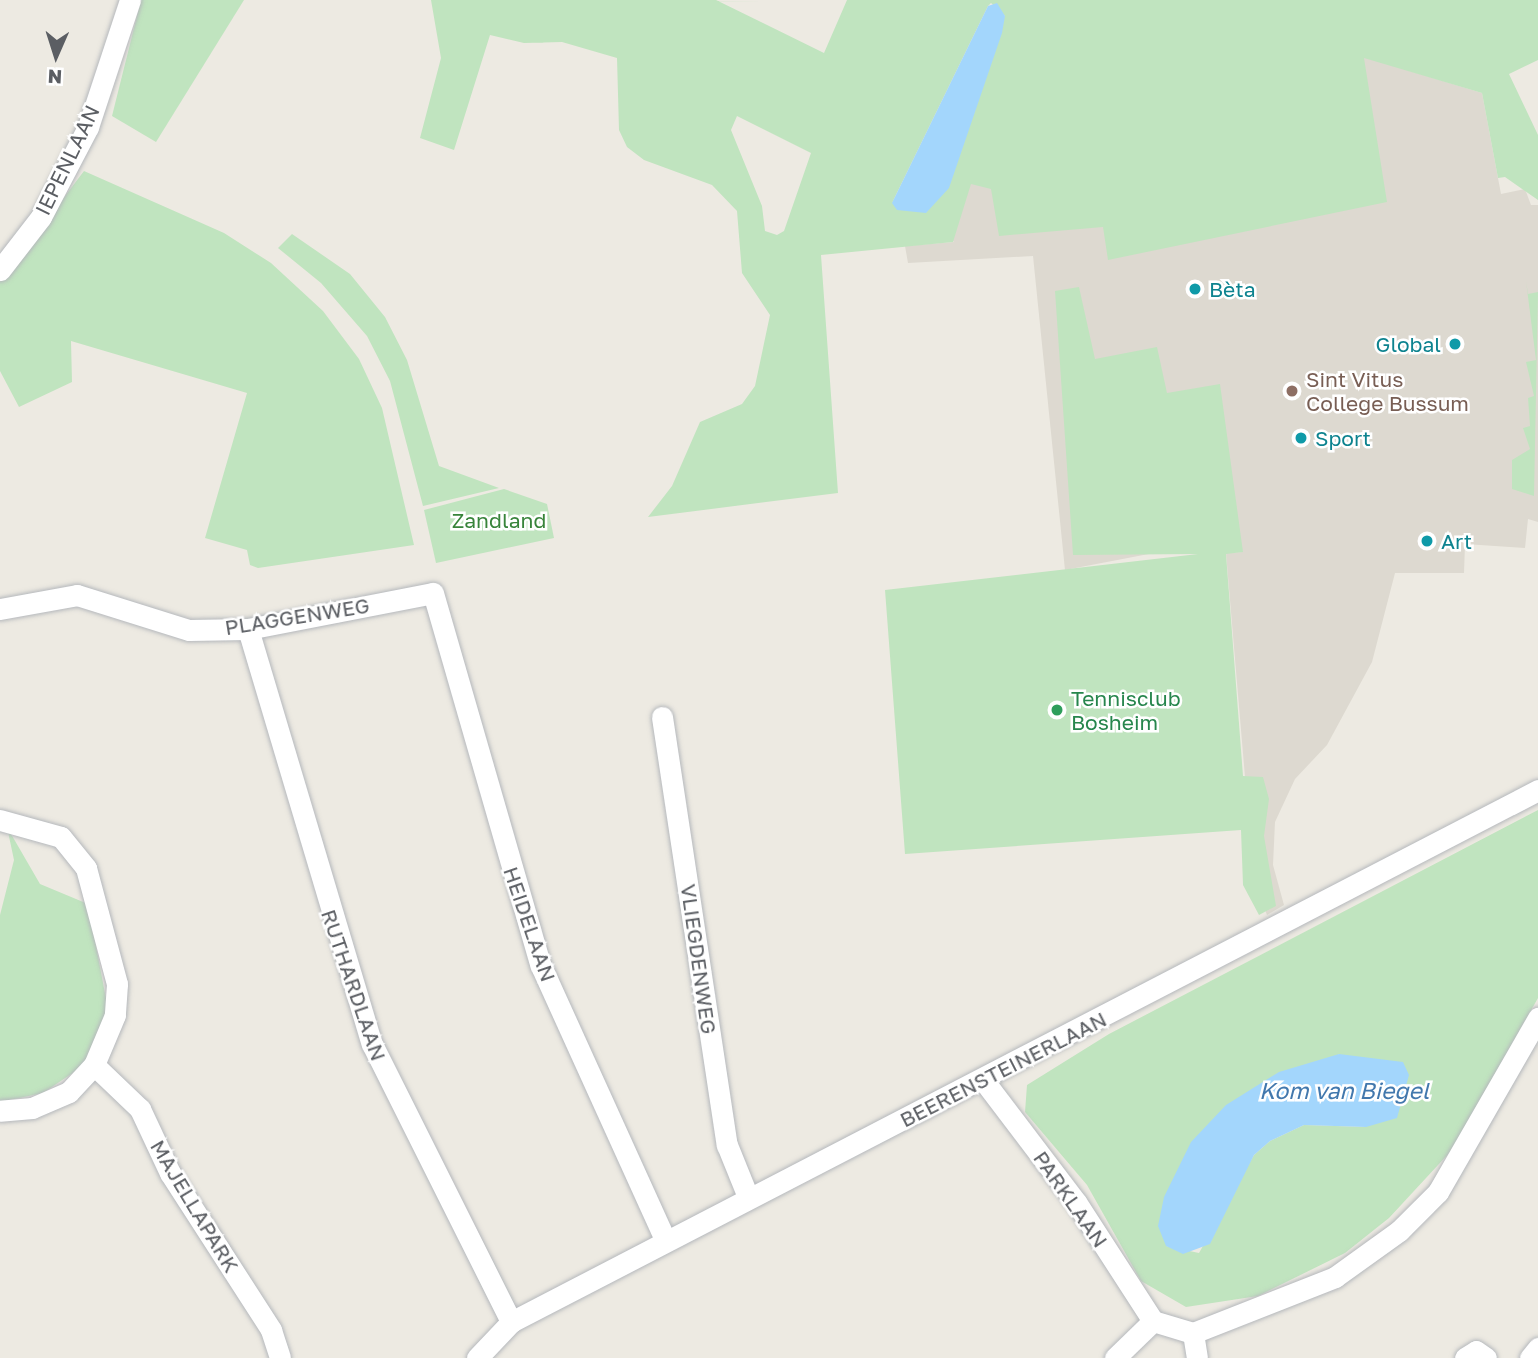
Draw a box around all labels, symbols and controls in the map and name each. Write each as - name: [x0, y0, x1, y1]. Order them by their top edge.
- north arrow: [21, 21, 91, 91]
- text: N: [47, 66, 63, 89]
- street label: IEPENLAAN: [30, 101, 104, 219]
- place label: Bèta: [1209, 276, 1256, 302]
- marker: Bèta: [1187, 281, 1203, 297]
- place label: Global: [1376, 331, 1441, 357]
- marker: Global: [1447, 336, 1463, 352]
- place label: Sint Vitus College Bussum: [1306, 366, 1469, 416]
- marker: Sint Vitus College Bussum: [1284, 383, 1300, 399]
- place label: Sport: [1315, 425, 1371, 451]
- marker: Sport: [1293, 430, 1309, 446]
- park label: Zandland: [452, 507, 546, 533]
- place label: Art: [1441, 528, 1472, 554]
- marker: Art: [1419, 533, 1435, 549]
- street label: PLAGGENWEG: [223, 592, 371, 640]
- place label: Tennisclub Bosheim: [1071, 685, 1181, 735]
- marker: Tennisclub Bosheim: [1049, 702, 1065, 718]
- street label: HEIDELAAN: [499, 863, 561, 985]
- street label: VLIEGDENWEG: [676, 882, 722, 1036]
- street label: RUTHARDLAAN: [316, 906, 392, 1064]
- street label: BEERENSTEINERLAAN: [895, 1006, 1111, 1132]
- water label: Kom van Biegel: [1259, 1076, 1429, 1104]
- street label: MAJELLAPARK: [145, 1135, 245, 1277]
- street label: PARKLAAN: [1029, 1146, 1113, 1252]

